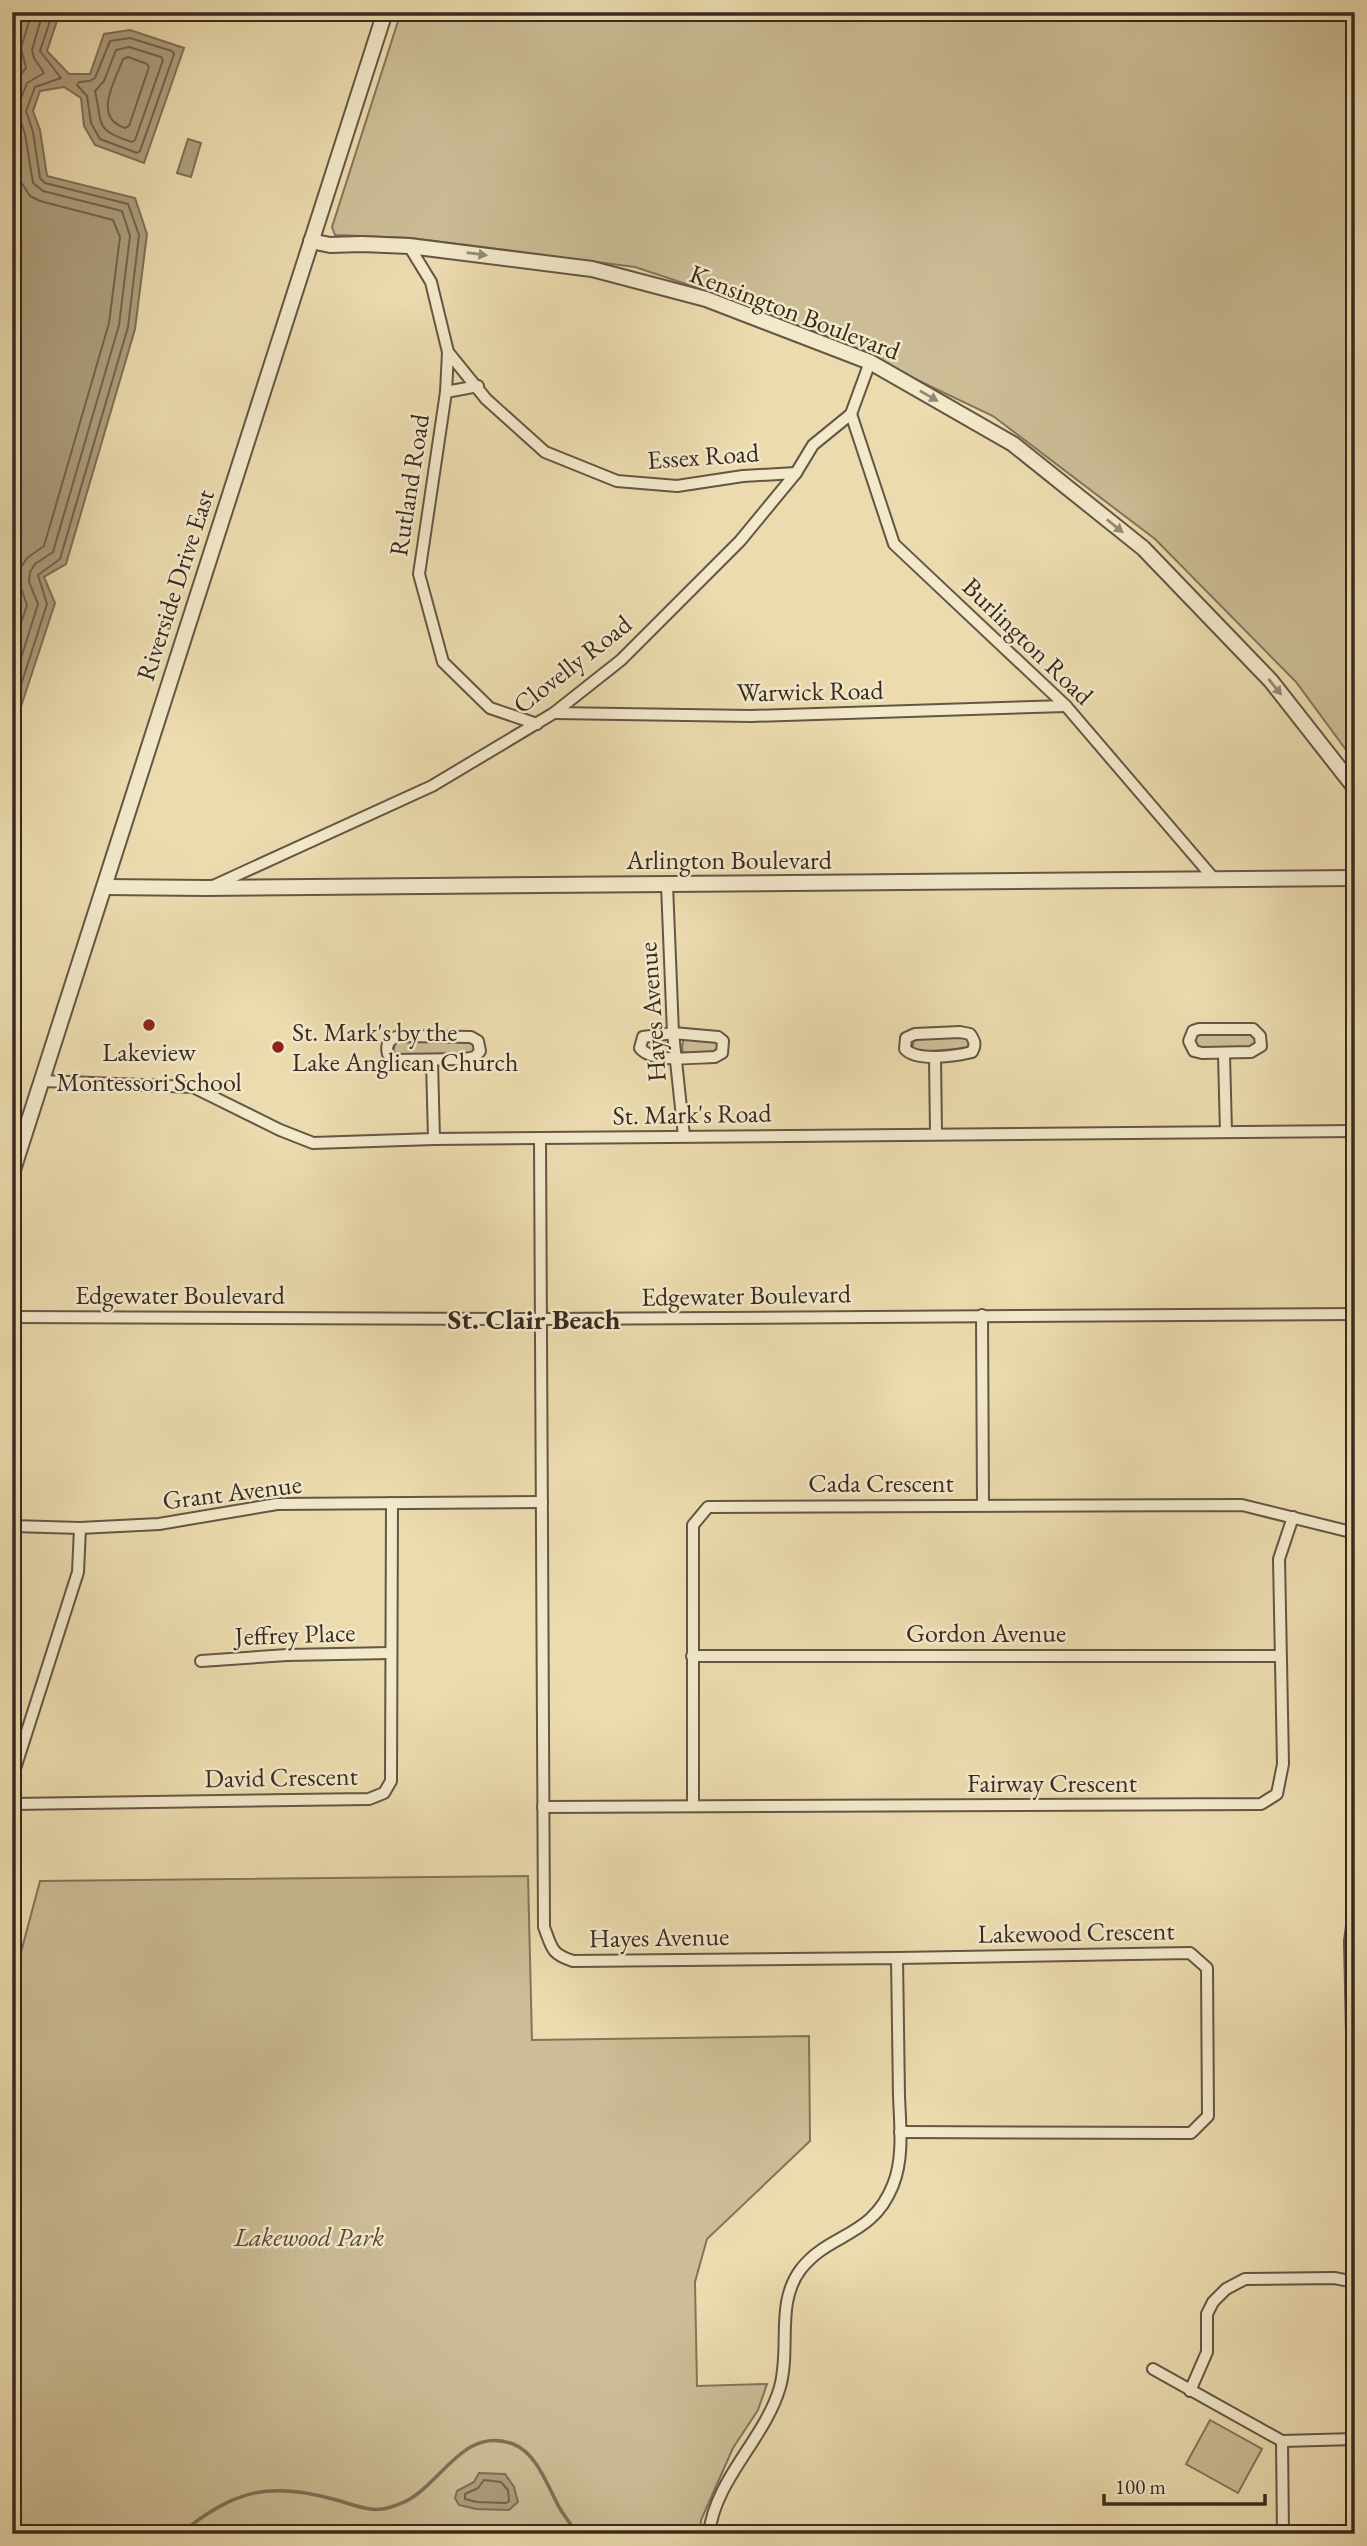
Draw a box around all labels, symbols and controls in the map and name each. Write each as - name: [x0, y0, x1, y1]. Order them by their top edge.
- one-way arrow: [466, 249, 488, 260]
- street label: Kensington Boulevard: [685, 256, 906, 368]
- one-way arrow: [920, 390, 939, 402]
- street label: Rutland Road: [381, 411, 437, 559]
- street label: Essex Road: [646, 435, 761, 477]
- street label: Riverside Drive East: [128, 485, 222, 685]
- one-way arrow: [1107, 518, 1124, 533]
- street label: Burlington Road: [955, 570, 1101, 713]
- street label: Clovelly Road: [506, 607, 639, 721]
- street label: Warwick Road: [736, 673, 885, 709]
- one-way arrow: [1268, 678, 1283, 696]
- street label: Arlington Boulevard: [625, 843, 833, 877]
- street label: Hayes Avenue: [630, 941, 674, 1083]
- place label: St. Mark's by the Lake Anglican Church: [292, 1015, 518, 1079]
- marker: Lakeview Montessori School: [141, 1017, 157, 1033]
- place label: Lakeview Montessori School: [56, 1035, 242, 1099]
- marker: St. Mark's by the Lake Anglican Church: [270, 1039, 286, 1055]
- street label: St. Mark's Road: [612, 1096, 773, 1132]
- street label: Edgewater Boulevard: [641, 1276, 852, 1314]
- street label: Edgewater Boulevard: [75, 1278, 286, 1312]
- district label: St. Clair Beach: [448, 1301, 621, 1337]
- street label: Cada Crescent: [808, 1466, 954, 1500]
- street label: Grant Avenue: [161, 1467, 303, 1517]
- street label: Jeffrey Place: [232, 1615, 356, 1653]
- street label: Gordon Avenue: [906, 1616, 1066, 1650]
- street label: David Crescent: [204, 1759, 358, 1795]
- street label: Fairway Crescent: [967, 1766, 1137, 1800]
- street label: Lakewood Crescent: [977, 1913, 1175, 1951]
- street label: Hayes Avenue: [589, 1919, 729, 1955]
- park label: Lakewood Park: [233, 2220, 384, 2254]
- scale bar: [1104, 2462, 1266, 2506]
- text: 100 m: [1115, 2473, 1166, 2500]

